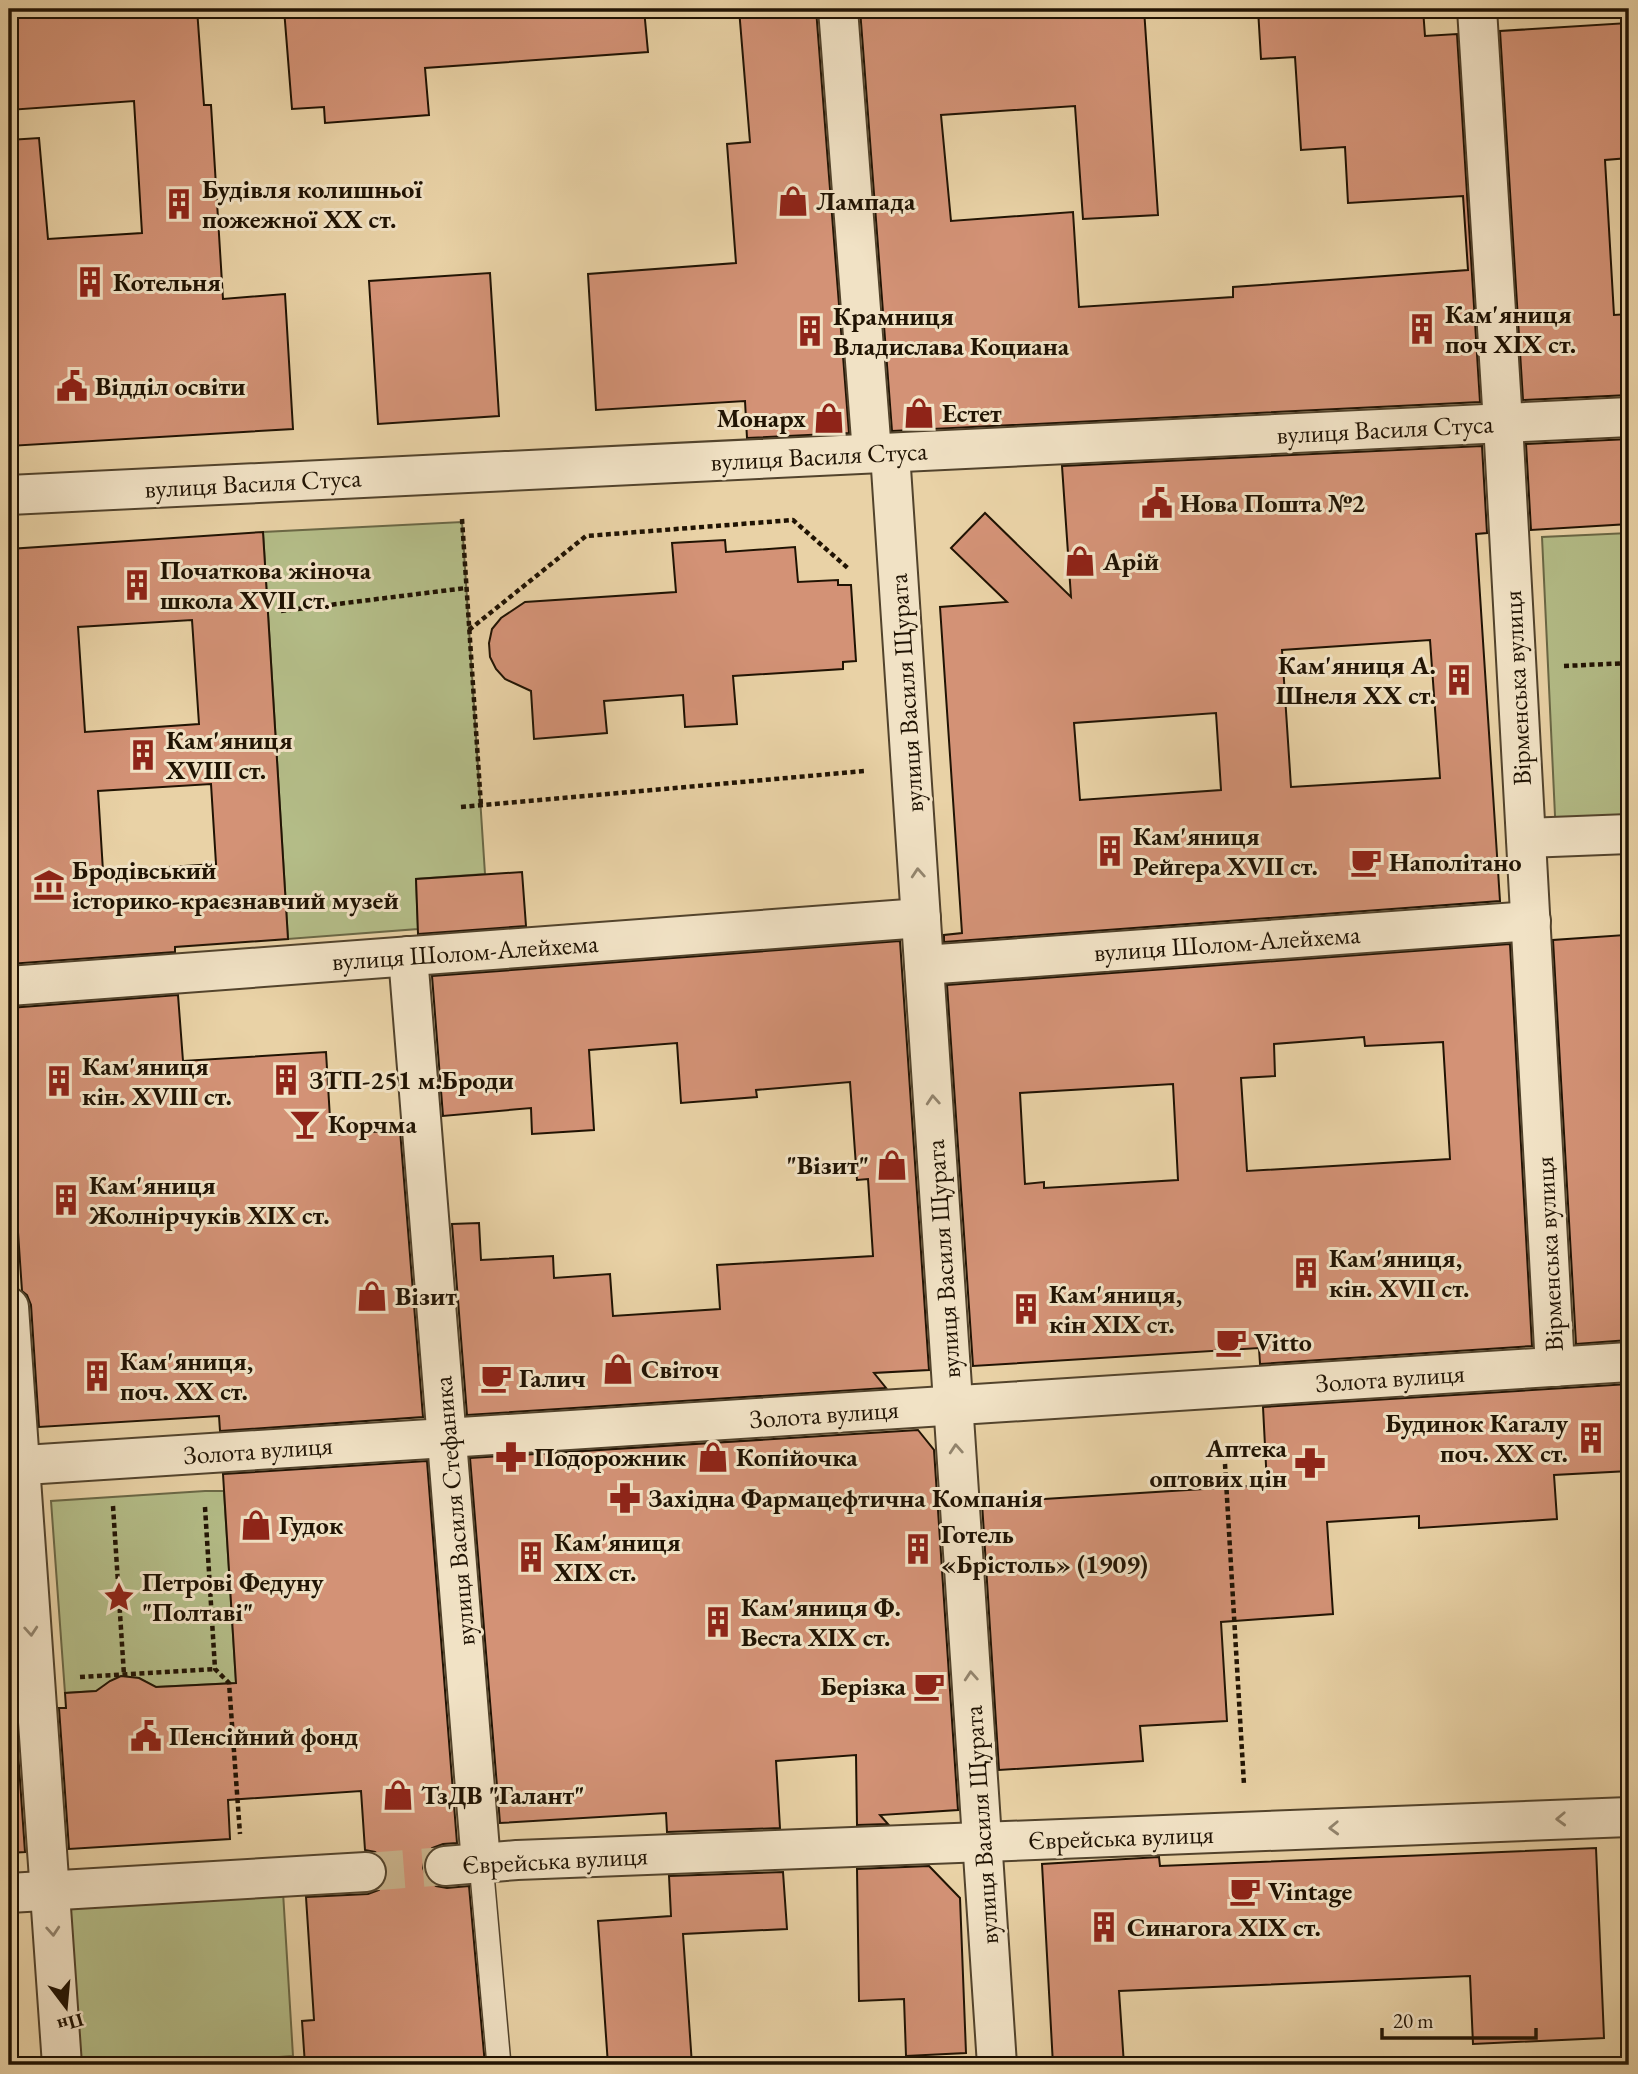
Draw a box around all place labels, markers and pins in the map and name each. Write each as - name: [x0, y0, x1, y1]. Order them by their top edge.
- place label: Будівля колишньої пожежної XX ст.: [202, 172, 423, 236]
- shop icon: Лампада: [776, 184, 810, 218]
- place label: Лампада: [816, 184, 916, 218]
- building icon: Будівля колишньої пожежної XX ст.: [162, 187, 196, 221]
- building icon: Котельня: [73, 265, 107, 299]
- place label: Котельня: [113, 265, 221, 299]
- place label: Кам'яниця поч XIX ст.: [1445, 297, 1576, 361]
- place label: Крамниця Владислава Коциана: [833, 299, 1070, 363]
- building icon: Кам'яниця поч XIX ст.: [1405, 312, 1439, 346]
- building icon: Крамниця Владислава Коциана: [793, 314, 827, 348]
- public building icon: Відділ освіти: [55, 369, 89, 403]
- place label: Відділ освіти: [95, 369, 246, 403]
- shop icon: Естет: [902, 396, 936, 430]
- place label: Естет: [942, 396, 1002, 430]
- place label: Монарх: [716, 401, 806, 435]
- shop icon: Монарх: [812, 401, 846, 435]
- public building icon: Нова Пошта №2: [1140, 486, 1174, 520]
- place label: Нова Пошта №2: [1180, 486, 1365, 520]
- shop icon: Арій: [1063, 544, 1097, 578]
- place label: Арій: [1102, 544, 1159, 578]
- place label: Початкова жіноча школа XVII ст.: [160, 553, 372, 617]
- building icon: Початкова жіноча школа XVII ст.: [120, 568, 154, 602]
- place label: Кам'яниця А. Шнеля XX cт.: [1276, 648, 1436, 712]
- building icon: Кам'яниця А. Шнеля XX cт.: [1442, 663, 1476, 697]
- place label: Кам'яниця XVIII ст.: [165, 723, 293, 787]
- building icon: Кам'яниця XVIII ст.: [126, 738, 160, 772]
- place label: Кам'яниця Рейгера XVII ст.: [1133, 819, 1318, 883]
- building icon: Кам'яниця Рейгера XVII ст.: [1093, 834, 1127, 868]
- cafe icon: Наполітано: [1349, 845, 1383, 879]
- place label: Наполітано: [1389, 845, 1521, 879]
- place label: Бродівський історико-краєзнавчий музей: [72, 853, 399, 917]
- museum icon: Бродівський історико-краєзнавчий музей: [32, 868, 66, 902]
- place label: Кам'яниця кін. XVIII ст.: [82, 1049, 232, 1113]
- building icon: ЗТП-251 м.Броди: [269, 1063, 303, 1097]
- place label: ЗТП-251 м.Броди: [309, 1063, 514, 1097]
- building icon: Кам'яниця кін. XVIII ст.: [42, 1064, 76, 1098]
- bar icon: Корчма: [288, 1107, 322, 1141]
- place label: Корчма: [328, 1107, 417, 1141]
- place label: "Візит": [786, 1148, 869, 1182]
- shop icon: "Візит": [875, 1148, 909, 1182]
- place label: Кам'яниця Жолнірчуків XIX ст.: [88, 1168, 330, 1232]
- building icon: Кам'яниця Жолнірчуків XIX ст.: [49, 1183, 83, 1217]
- place label: Кам'яниця, кін. XVII ст.: [1329, 1241, 1469, 1305]
- building icon: Кам'яниця, кін. XVII ст.: [1289, 1256, 1323, 1290]
- place label: Кам'яниця, кін XIX ст.: [1049, 1277, 1182, 1341]
- shop icon: Візит: [355, 1279, 389, 1313]
- place label: Візит: [395, 1279, 457, 1313]
- building icon: Кам'яниця, кін XIX ст.: [1009, 1292, 1043, 1326]
- cafe icon: Vitto: [1214, 1325, 1248, 1359]
- place label: Vitto: [1254, 1325, 1312, 1359]
- place label: Кам'яниця, поч. XX ст.: [120, 1344, 253, 1408]
- shop icon: Світоч: [601, 1352, 635, 1386]
- place label: Світоч: [641, 1352, 719, 1386]
- building icon: Кам'яниця, поч. XX ст.: [80, 1359, 114, 1393]
- cafe icon: Галич: [479, 1361, 513, 1395]
- place label: Галич: [519, 1361, 586, 1395]
- place label: Будинок Кагалу поч. XX ст.: [1385, 1406, 1568, 1470]
- building icon: Будинок Кагалу поч. XX ст.: [1574, 1421, 1608, 1455]
- place label: Аптека оптових цін: [1149, 1431, 1288, 1495]
- pharmacy icon: Подорожник: [494, 1440, 528, 1474]
- place label: Подорожник: [534, 1440, 687, 1474]
- shop icon: Копійочка: [696, 1440, 730, 1474]
- place label: Копійочка: [736, 1440, 858, 1474]
- pharmacy icon: Аптека оптових цін: [1293, 1446, 1327, 1480]
- pharmacy icon: Західна Фармацефтична Компанія: [608, 1481, 642, 1515]
- place label: Західна Фармацефтична Компанія: [648, 1481, 1043, 1515]
- shop icon: Гудок: [239, 1508, 273, 1542]
- place label: Гудок: [279, 1508, 344, 1542]
- place label: Готель «Брістоль» (1909): [941, 1517, 1148, 1581]
- place label: Кам'яниця XIX ст.: [553, 1525, 681, 1589]
- building icon: Готель «Брістоль» (1909): [901, 1532, 935, 1566]
- building icon: Кам'яниця XIX ст.: [514, 1540, 548, 1574]
- place label: Петрові Федуну "Полтаві": [142, 1565, 324, 1629]
- place icon: Петрові Федуну "Полтаві": [102, 1580, 136, 1614]
- place label: Кам'яниця Ф. Веста XIX ст.: [741, 1590, 901, 1654]
- building icon: Кам'яниця Ф. Веста XIX ст.: [701, 1605, 735, 1639]
- place label: Берізка: [820, 1669, 907, 1703]
- cafe icon: Берізка: [912, 1669, 946, 1703]
- public building icon: Пенсійний фонд: [129, 1719, 163, 1753]
- place label: Пенсійний фонд: [169, 1719, 359, 1753]
- shop icon: ТзДВ "Галант": [381, 1778, 415, 1812]
- place label: ТзДВ "Галант": [421, 1778, 585, 1812]
- cafe icon: Vintage: [1228, 1874, 1262, 1908]
- place label: Vintage: [1268, 1874, 1353, 1908]
- building icon: Синагога XIX ст.: [1087, 1910, 1121, 1944]
- place label: Синагога XIX ст.: [1127, 1910, 1321, 1944]

